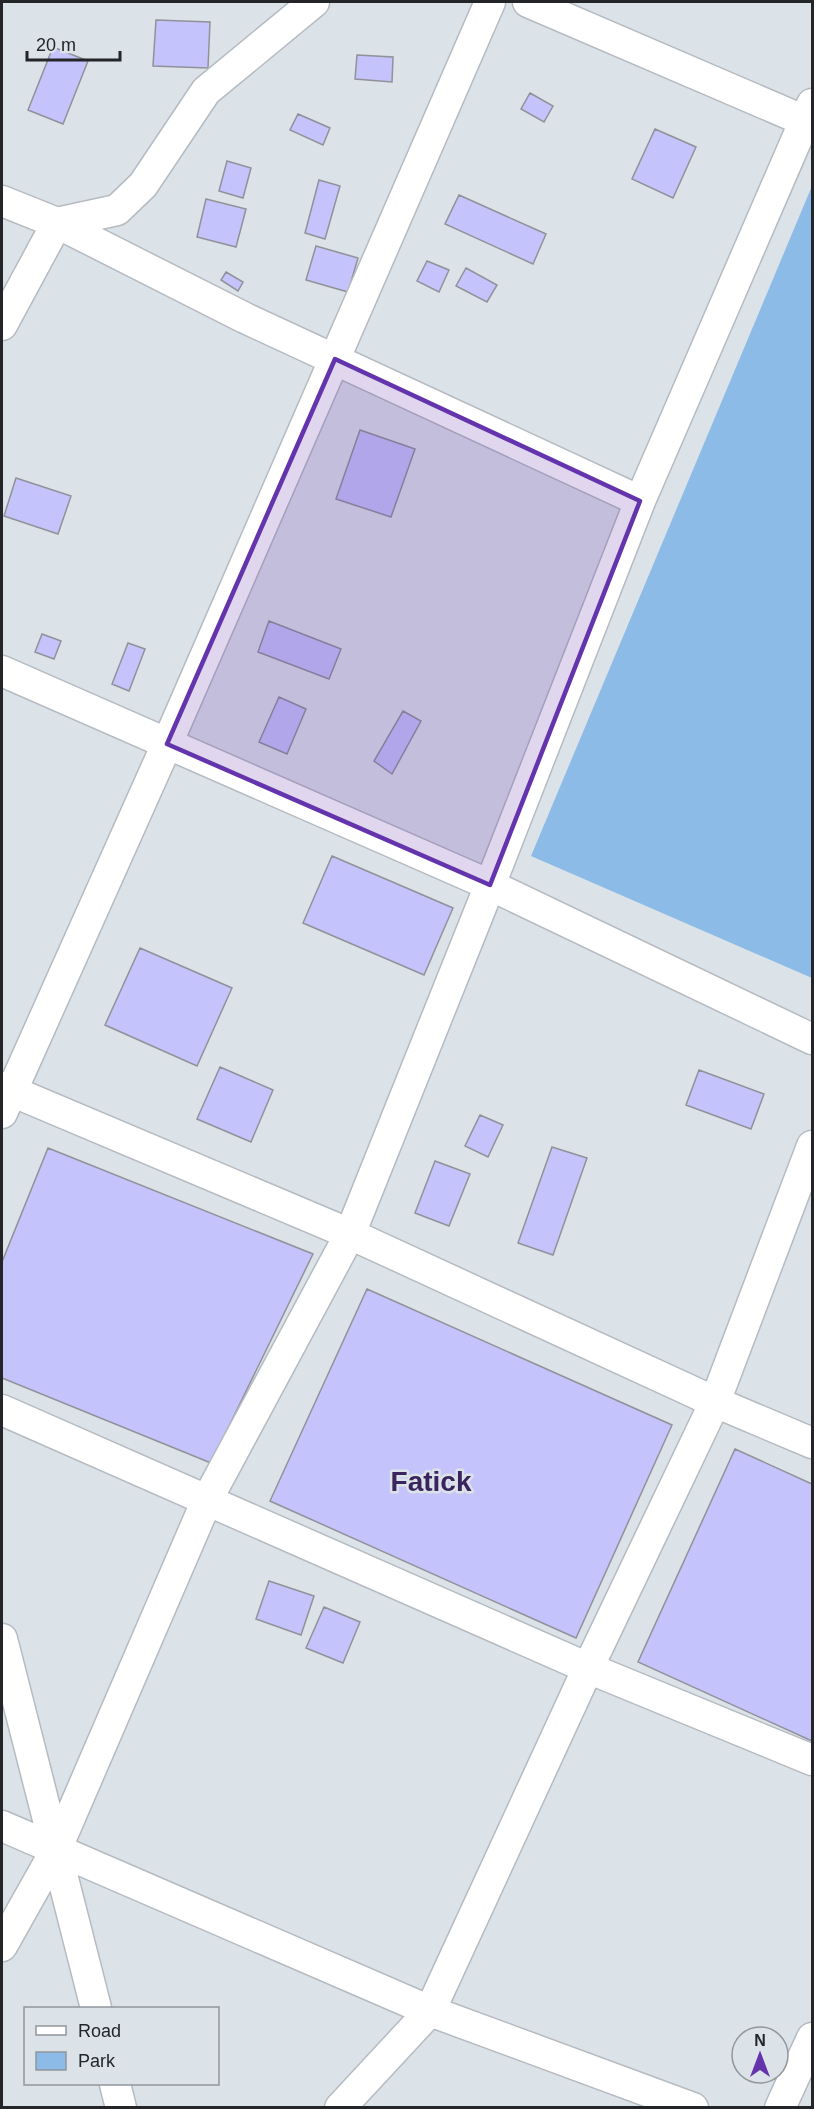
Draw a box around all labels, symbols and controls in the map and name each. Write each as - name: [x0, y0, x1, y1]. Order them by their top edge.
- scale bar: [27, 24, 120, 62]
- text: 20 m: [36, 35, 76, 55]
- district label: Fatick: [391, 1466, 472, 1497]
- legend: [24, 2007, 219, 2085]
- text: Road: [78, 2021, 121, 2041]
- north arrow: [730, 2025, 790, 2085]
- text: N: [754, 2032, 766, 2049]
- text: Park: [78, 2051, 116, 2071]

